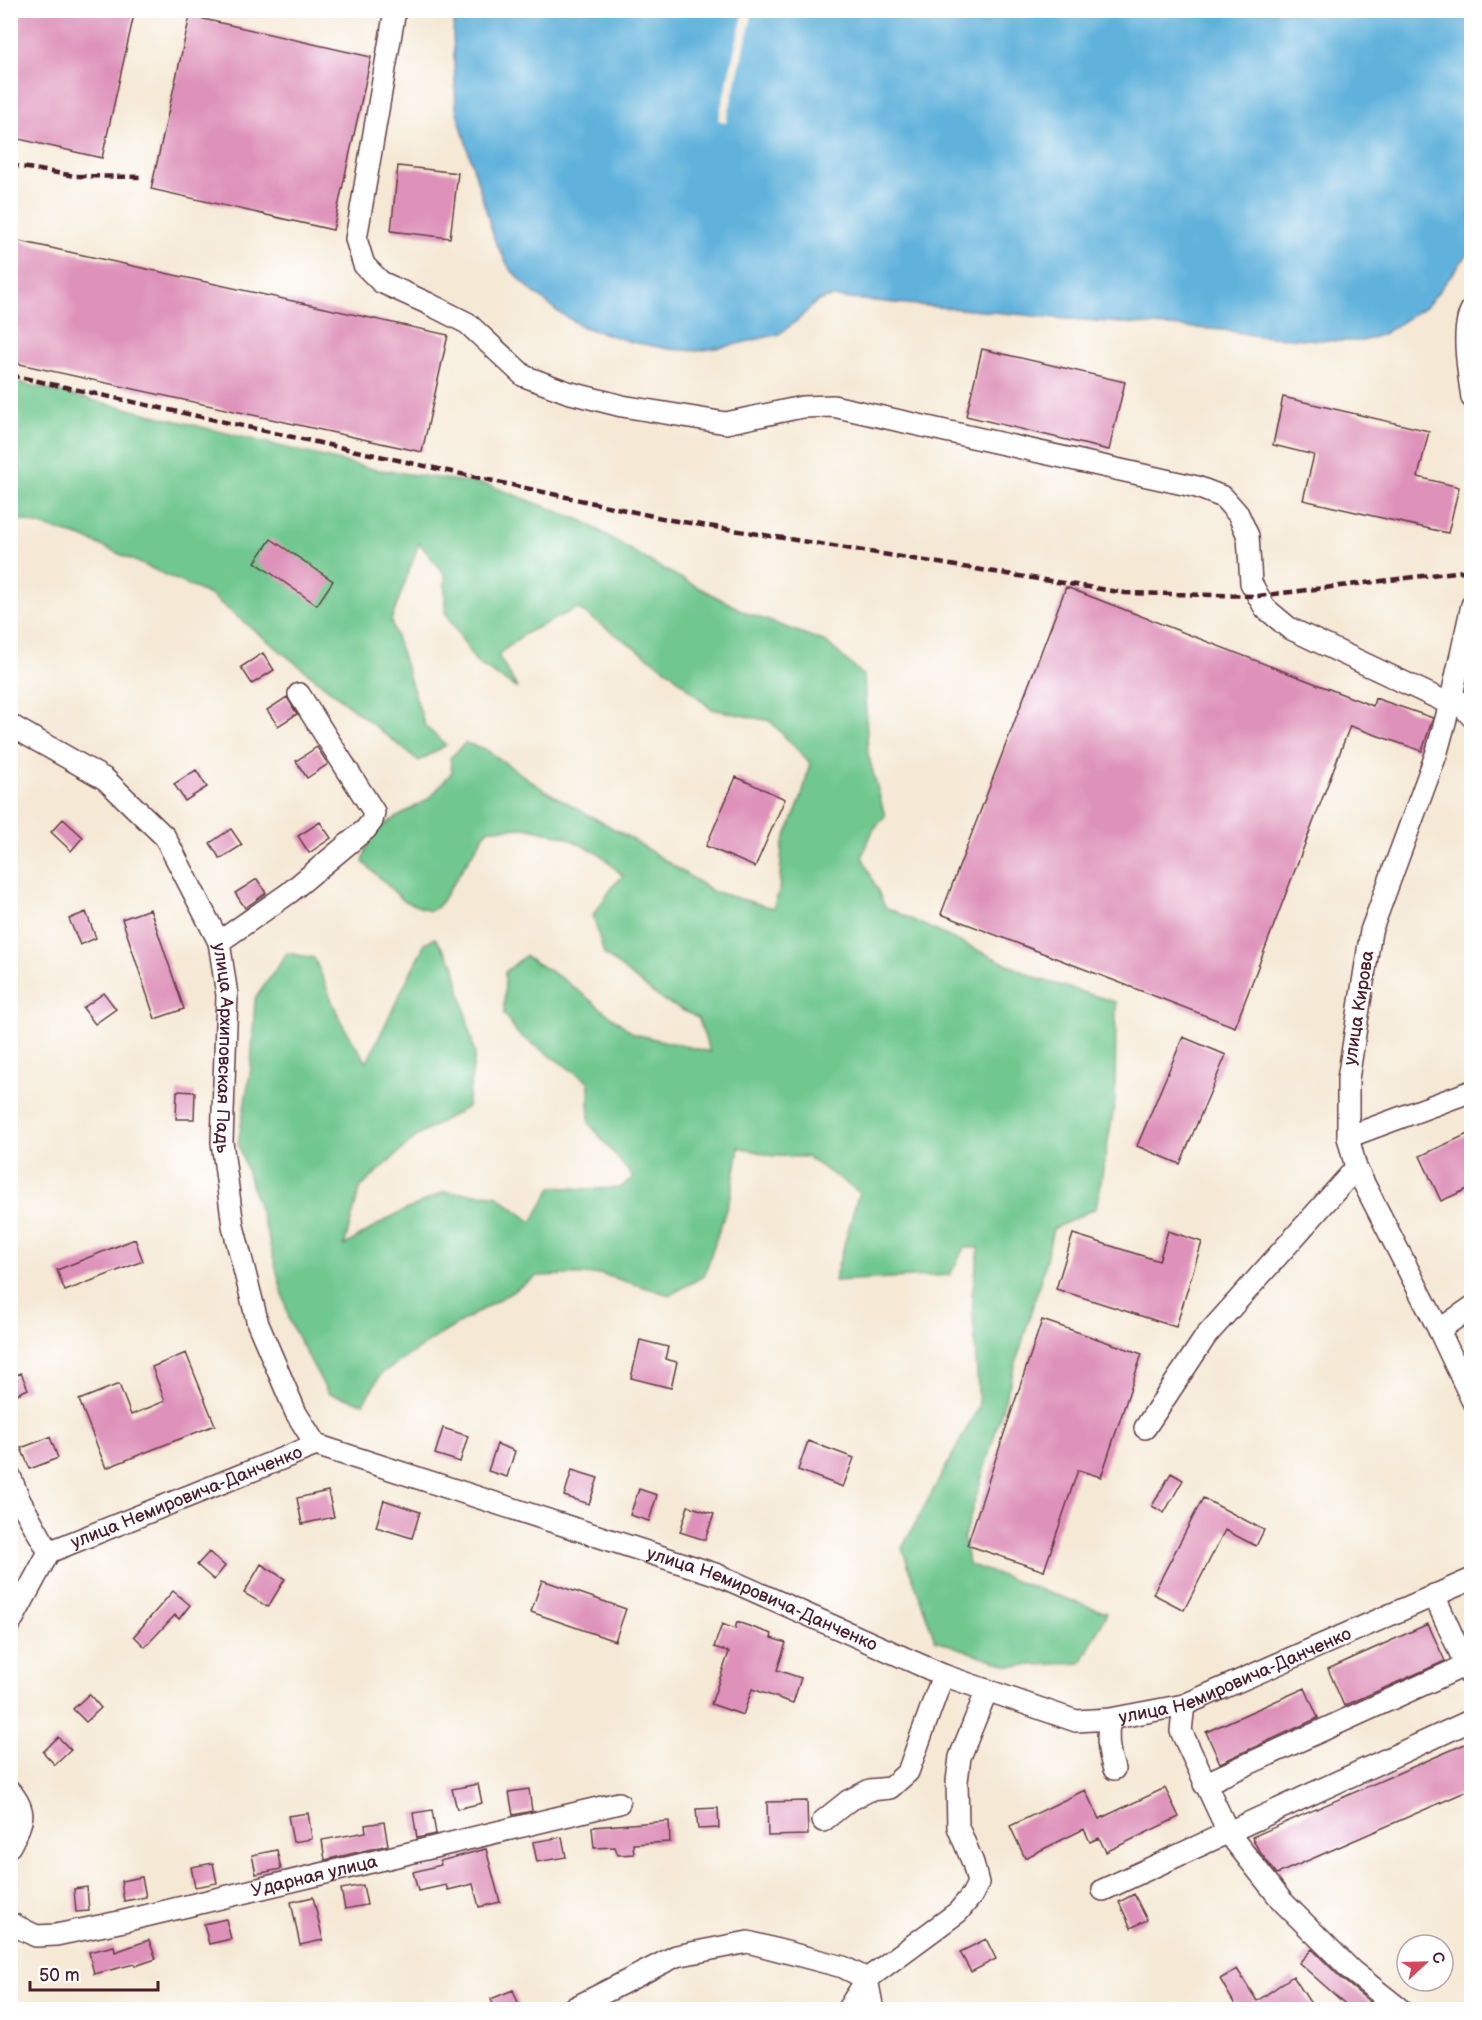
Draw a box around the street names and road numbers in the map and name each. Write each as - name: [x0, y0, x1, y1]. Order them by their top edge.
- street label: улица Архиповская Падь: [209, 941, 238, 1154]
- street label: улица Кирова: [1340, 949, 1378, 1067]
- street label: улица Немировича-Данченко: [68, 1441, 305, 1553]
- street label: улица Немировича-Данченко: [644, 1542, 881, 1655]
- street label: улица Немировича-Данченко: [1117, 1623, 1354, 1728]
- street label: Ударная улица: [249, 1850, 380, 1901]

